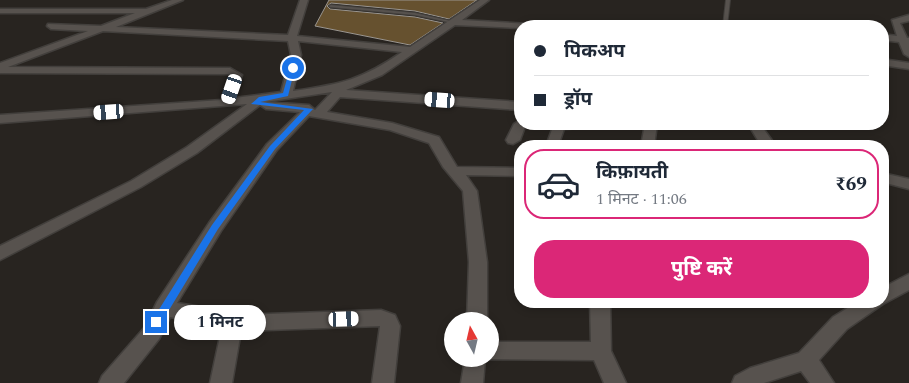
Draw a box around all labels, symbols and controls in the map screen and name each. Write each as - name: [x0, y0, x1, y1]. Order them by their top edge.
- text: पिकअप: [564, 37, 625, 66]
- route start: [282, 57, 304, 79]
- car: [220, 72, 243, 106]
- text: ड्रॉप: [564, 85, 592, 114]
- car: [424, 91, 455, 109]
- car: [93, 103, 124, 121]
- text: किफ़ायती: [596, 158, 668, 187]
- icon: car: [536, 162, 581, 207]
- text: ₹69: [835, 170, 867, 199]
- text: 1 मिनट · 11:06: [596, 187, 687, 211]
- button: पुष्टि करें: [534, 240, 869, 298]
- callout: 1 मिनट: [174, 304, 266, 340]
- text: 1 मिनट: [197, 310, 243, 334]
- route end: [145, 311, 167, 333]
- car: [328, 311, 359, 327]
- north arrow: [444, 312, 499, 368]
- map controls: [444, 312, 499, 367]

